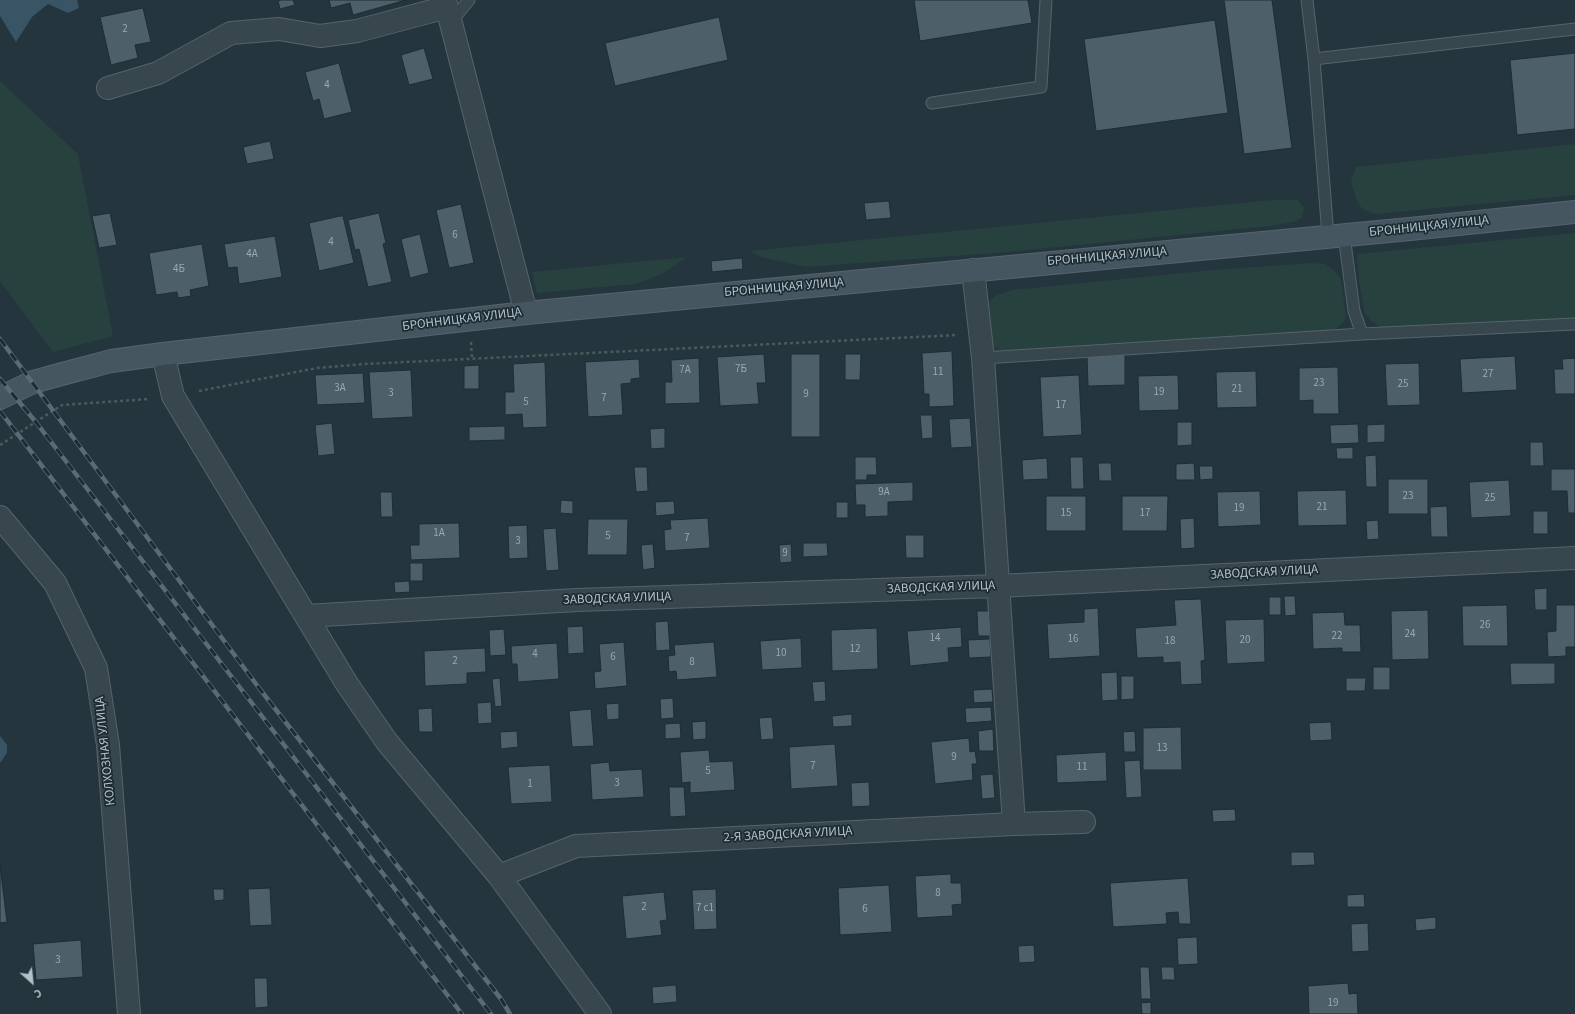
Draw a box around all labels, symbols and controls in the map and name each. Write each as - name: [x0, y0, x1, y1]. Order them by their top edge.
- house number: 2: [122, 23, 128, 37]
- house number: 4: [324, 79, 330, 93]
- street label: БРОННИЦКАЯ УЛИЦА: [1368, 213, 1490, 241]
- house number: 6: [452, 229, 458, 243]
- house number: 4: [328, 236, 334, 250]
- street label: БРОННИЦКАЯ УЛИЦА: [1047, 244, 1167, 270]
- house number: 4А: [246, 248, 258, 262]
- house number: 4Б: [173, 263, 185, 277]
- street label: БРОННИЦКАЯ УЛИЦА: [724, 275, 844, 301]
- street label: БРОННИЦКАЯ УЛИЦА: [401, 305, 523, 335]
- house number: 7Б: [735, 363, 747, 377]
- house number: 7А: [679, 364, 691, 378]
- house number: 11: [933, 366, 943, 380]
- house number: 27: [1483, 368, 1493, 382]
- house number: 23: [1314, 377, 1324, 391]
- house number: 25: [1398, 378, 1408, 392]
- house number: 3А: [334, 382, 346, 396]
- house number: 21: [1232, 383, 1242, 397]
- house number: 19: [1154, 386, 1164, 400]
- house number: 3: [388, 387, 394, 401]
- house number: 9: [803, 388, 809, 402]
- house number: 7: [601, 392, 607, 406]
- house number: 5: [523, 396, 529, 410]
- house number: 17: [1056, 399, 1066, 413]
- house number: 9А: [878, 486, 890, 500]
- house number: 23: [1403, 490, 1413, 504]
- house number: 25: [1485, 492, 1495, 506]
- house number: 21: [1317, 501, 1327, 515]
- house number: 19: [1234, 502, 1244, 516]
- house number: 15: [1061, 507, 1071, 521]
- house number: 17: [1140, 507, 1150, 521]
- house number: 1А: [433, 527, 445, 541]
- house number: 5: [605, 530, 611, 544]
- house number: 7: [684, 532, 690, 546]
- house number: 3: [515, 535, 521, 549]
- house number: 9: [782, 547, 788, 561]
- street label: ЗАВОДСКАЯ УЛИЦА: [1209, 562, 1319, 584]
- street label: ЗАВОДСКАЯ УЛИЦА: [886, 578, 996, 598]
- street label: ЗАВОДСКАЯ УЛИЦА: [562, 589, 672, 609]
- house number: 26: [1480, 619, 1490, 633]
- house number: 24: [1405, 628, 1415, 642]
- house number: 22: [1332, 630, 1342, 644]
- house number: 14: [930, 632, 940, 646]
- house number: 16: [1068, 633, 1078, 647]
- house number: 20: [1240, 634, 1250, 648]
- house number: 18: [1165, 635, 1175, 649]
- house number: 12: [850, 643, 860, 657]
- house number: 10: [776, 647, 786, 661]
- house number: 4: [532, 648, 538, 662]
- house number: 6: [610, 651, 616, 665]
- house number: 2: [452, 655, 458, 669]
- house number: 8: [689, 656, 695, 670]
- street label: КОЛХОЗНАЯ УЛИЦА: [93, 696, 119, 806]
- house number: 13: [1157, 742, 1167, 756]
- house number: 9: [951, 751, 957, 765]
- house number: 7: [810, 760, 816, 774]
- house number: 11: [1077, 761, 1087, 775]
- house number: 5: [705, 765, 711, 779]
- house number: 3: [614, 777, 620, 791]
- house number: 1: [527, 778, 533, 792]
- street label: 2-Я ЗАВОДСКАЯ УЛИЦА: [723, 824, 853, 846]
- house number: 8: [935, 887, 941, 901]
- house number: 2: [641, 901, 647, 915]
- house number: 7 с1: [696, 902, 714, 916]
- house number: 6: [862, 903, 868, 917]
- house number: 3: [55, 954, 61, 968]
- north arrow: [12, 962, 52, 1002]
- text: С: [31, 985, 44, 1001]
- house number: 19: [1328, 997, 1338, 1011]

